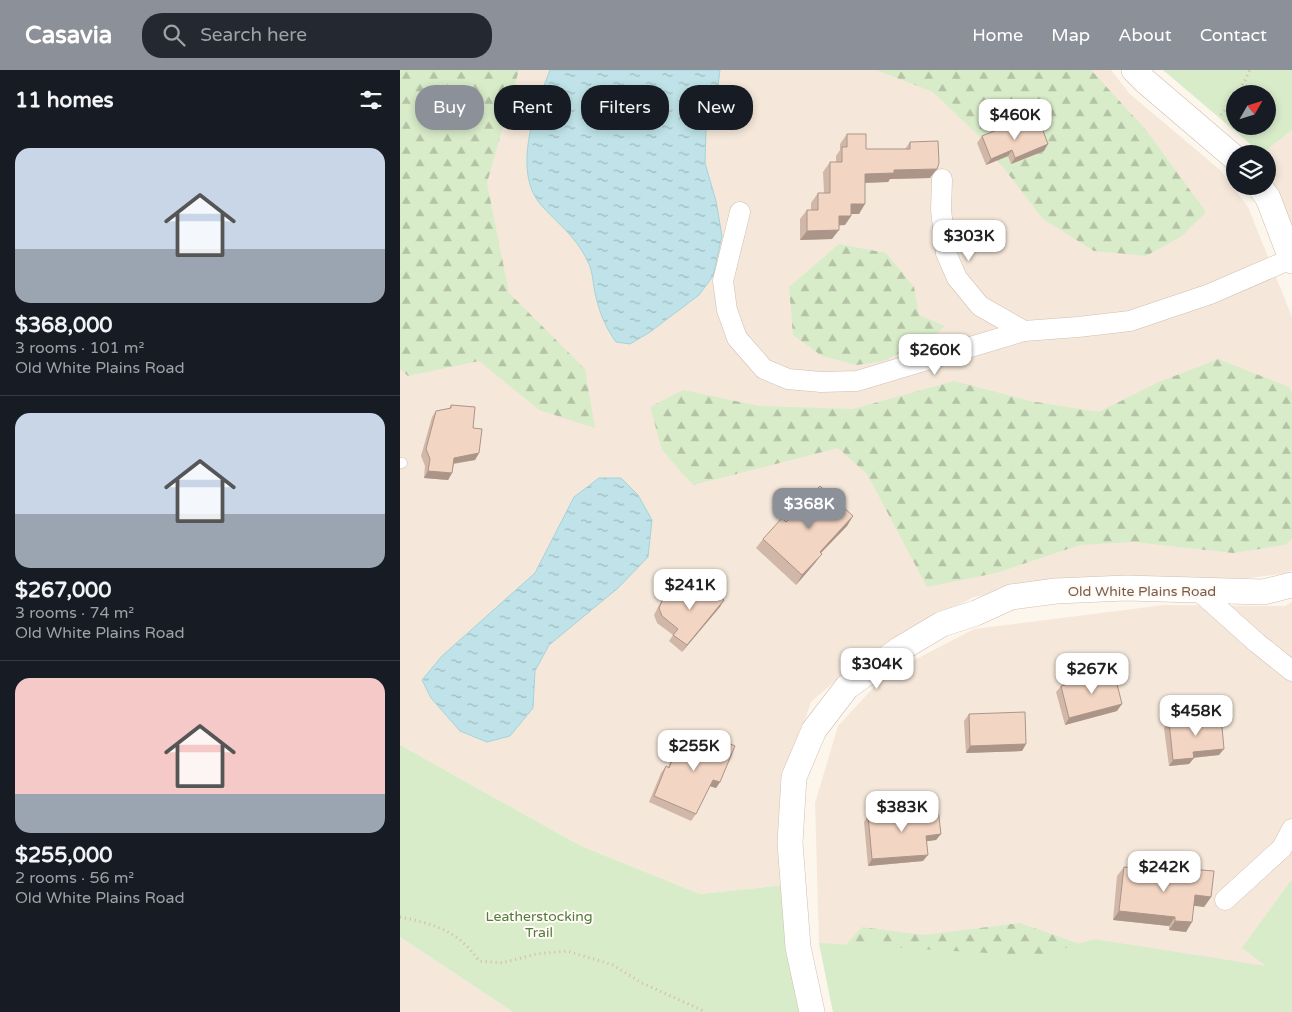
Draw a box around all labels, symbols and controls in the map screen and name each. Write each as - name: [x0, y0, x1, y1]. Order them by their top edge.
- search box: [142, 13, 492, 58]
- text: Casavia: [25, 21, 112, 50]
- icon: search: [160, 21, 188, 49]
- text: Search here: [200, 24, 307, 46]
- text: Home: [972, 24, 1023, 46]
- text: Map: [1051, 24, 1090, 46]
- text: About: [1118, 24, 1172, 46]
- text: Contact: [1200, 24, 1267, 46]
- chip: Buy: [415, 85, 484, 130]
- chip: Rent: [494, 85, 571, 130]
- chip: Filters: [581, 85, 669, 130]
- chip: New: [679, 85, 753, 130]
- north arrow: [1226, 85, 1276, 135]
- map controls: [1226, 85, 1276, 195]
- icon: filters: [357, 86, 385, 114]
- text: 11 homes: [15, 88, 114, 113]
- pin: $460K: [980, 98, 1050, 141]
- text: $460K: [990, 105, 1040, 125]
- button: layers: [1226, 145, 1276, 195]
- icon: home: [155, 180, 245, 270]
- pin: $303K: [934, 220, 1004, 262]
- text: $303K: [944, 226, 994, 246]
- text: $368,000: [15, 313, 113, 338]
- pin: $260K: [900, 334, 970, 376]
- text: 3 rooms · 101 m²: [15, 338, 144, 358]
- text: $260K: [910, 340, 960, 360]
- text: Old White Plains Road: [15, 358, 185, 378]
- icon: home: [155, 446, 245, 536]
- pin: $368K: [774, 488, 844, 530]
- text: $368K: [784, 494, 834, 514]
- pin: $241K: [655, 568, 725, 611]
- text: $241K: [665, 575, 715, 595]
- text: $267,000: [15, 578, 111, 603]
- street label: Old White Plains Road: [1068, 583, 1216, 600]
- text: 3 rooms · 74 m²: [15, 603, 134, 623]
- text: Old White Plains Road: [15, 623, 185, 643]
- pin: $304K: [842, 648, 912, 690]
- pin: $267K: [1057, 652, 1127, 695]
- text: $304K: [852, 654, 902, 674]
- text: $267K: [1067, 659, 1117, 679]
- pin: $458K: [1161, 694, 1231, 737]
- text: $458K: [1171, 701, 1221, 721]
- icon: home: [155, 711, 245, 801]
- pin: $255K: [659, 730, 729, 772]
- text: $255K: [669, 736, 719, 756]
- pin: $383K: [867, 790, 937, 833]
- text: $383K: [877, 797, 927, 817]
- text: $255,000: [15, 843, 112, 868]
- pin: $242K: [1129, 850, 1199, 893]
- text: $242K: [1139, 857, 1189, 877]
- text: 2 rooms · 56 m²: [15, 868, 134, 888]
- text: Old White Plains Road: [15, 888, 185, 908]
- park label: Leatherstocking Trail: [485, 908, 593, 941]

